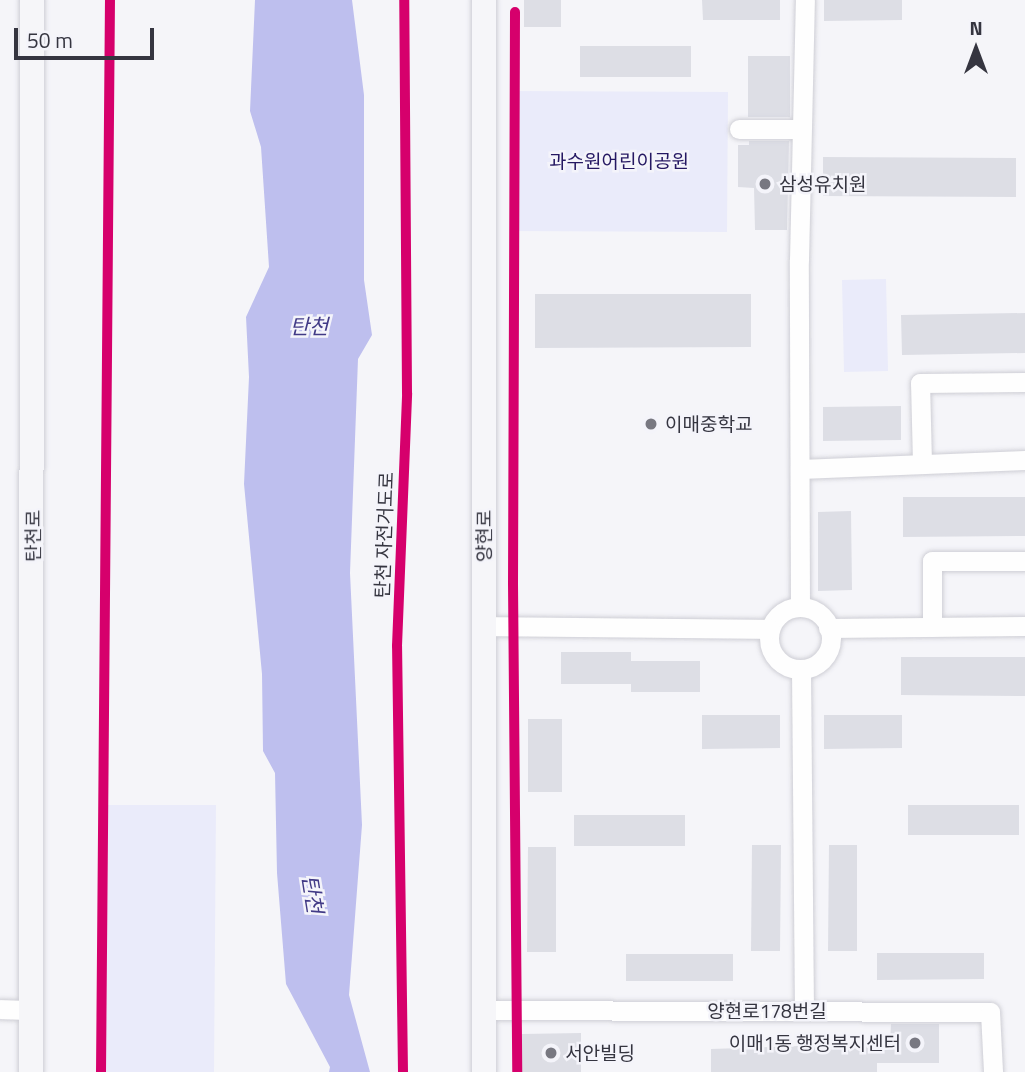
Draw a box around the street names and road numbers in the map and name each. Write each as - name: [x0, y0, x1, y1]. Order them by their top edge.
- street label: 탄천 자전거도로: [370, 471, 398, 599]
- street label: 탄천로: [22, 510, 44, 562]
- street label: 양현로: [473, 510, 495, 562]
- street label: 양현로178번길: [707, 1000, 827, 1022]

